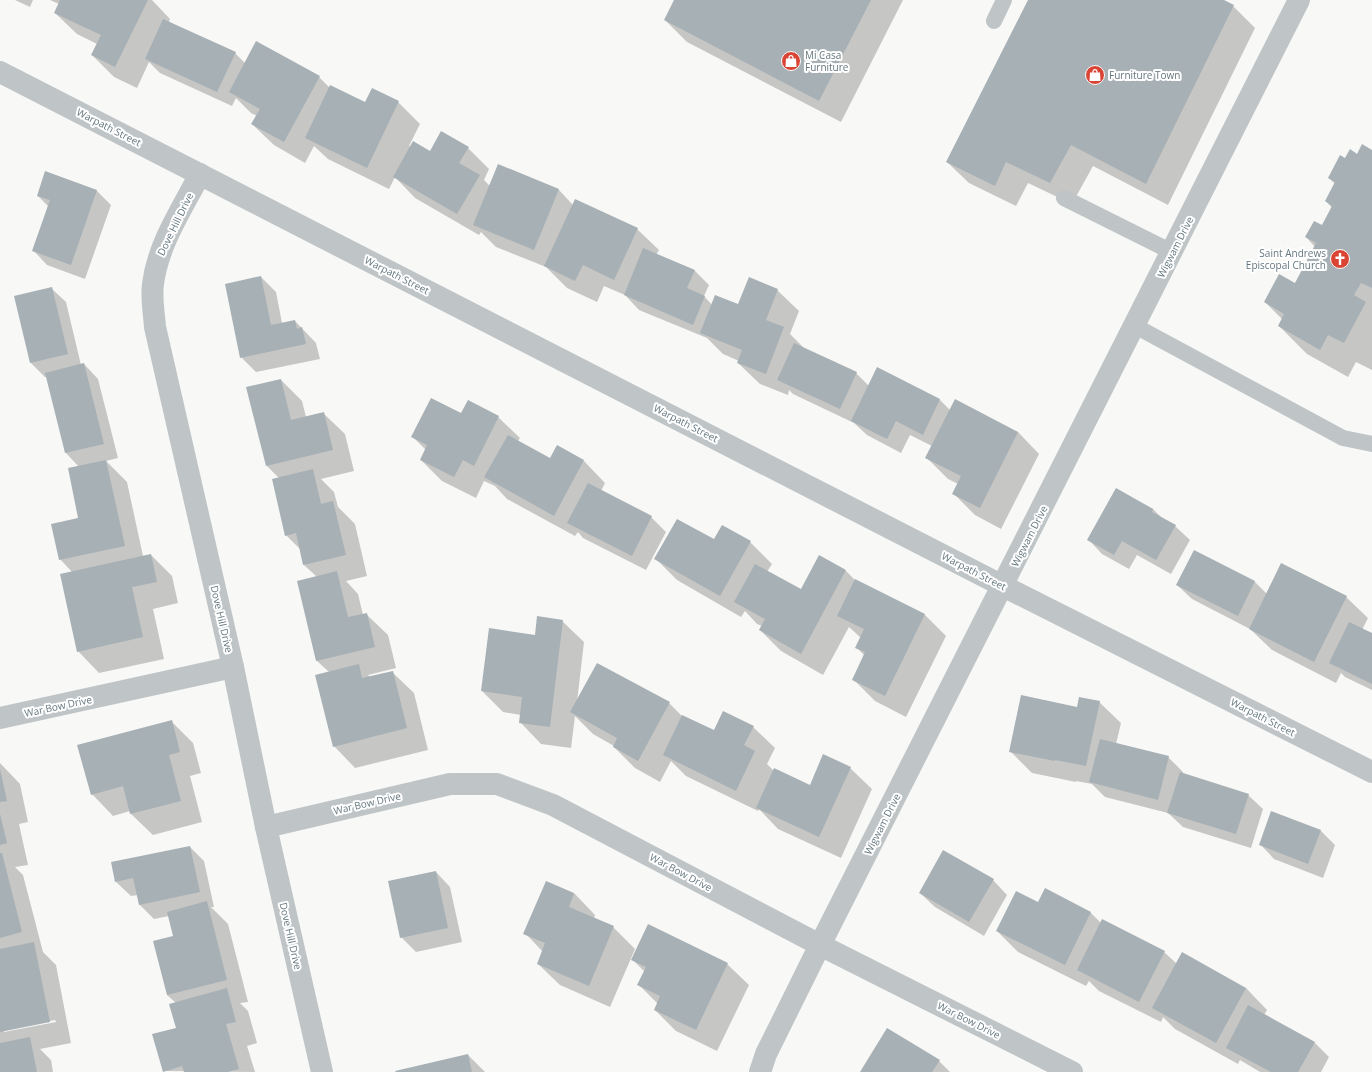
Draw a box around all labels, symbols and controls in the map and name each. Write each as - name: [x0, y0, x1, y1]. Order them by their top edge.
- place label: Mi Casa Furniture: [805, 48, 849, 74]
- shop icon: Mi Casa Furniture: [780, 50, 802, 72]
- shop icon: Furniture Town: [1084, 64, 1106, 86]
- place label: Furniture Town: [1109, 68, 1180, 82]
- street label: Warpath Street: [74, 105, 144, 149]
- street label: Dove Hill Drive: [154, 190, 196, 258]
- street label: Wigwam Drive: [1154, 214, 1197, 280]
- place label: Saint Andrews Episcopal Church: [1246, 246, 1326, 272]
- church icon: Saint Andrews Episcopal Church: [1329, 248, 1351, 270]
- street label: Warpath Street: [362, 253, 432, 297]
- street label: Warpath Street: [651, 401, 721, 445]
- street label: Wigwam Drive: [1008, 503, 1051, 569]
- street label: Warpath Street: [939, 549, 1009, 593]
- street label: Dove Hill Drive: [207, 584, 237, 654]
- street label: War Bow Drive: [23, 692, 93, 720]
- street label: Warpath Street: [1228, 695, 1298, 739]
- street label: War Bow Drive: [332, 788, 402, 818]
- street label: Wigwam Drive: [861, 791, 904, 857]
- street label: War Bow Drive: [647, 850, 715, 895]
- street label: Dove Hill Drive: [276, 901, 306, 971]
- street label: War Bow Drive: [935, 998, 1003, 1042]

